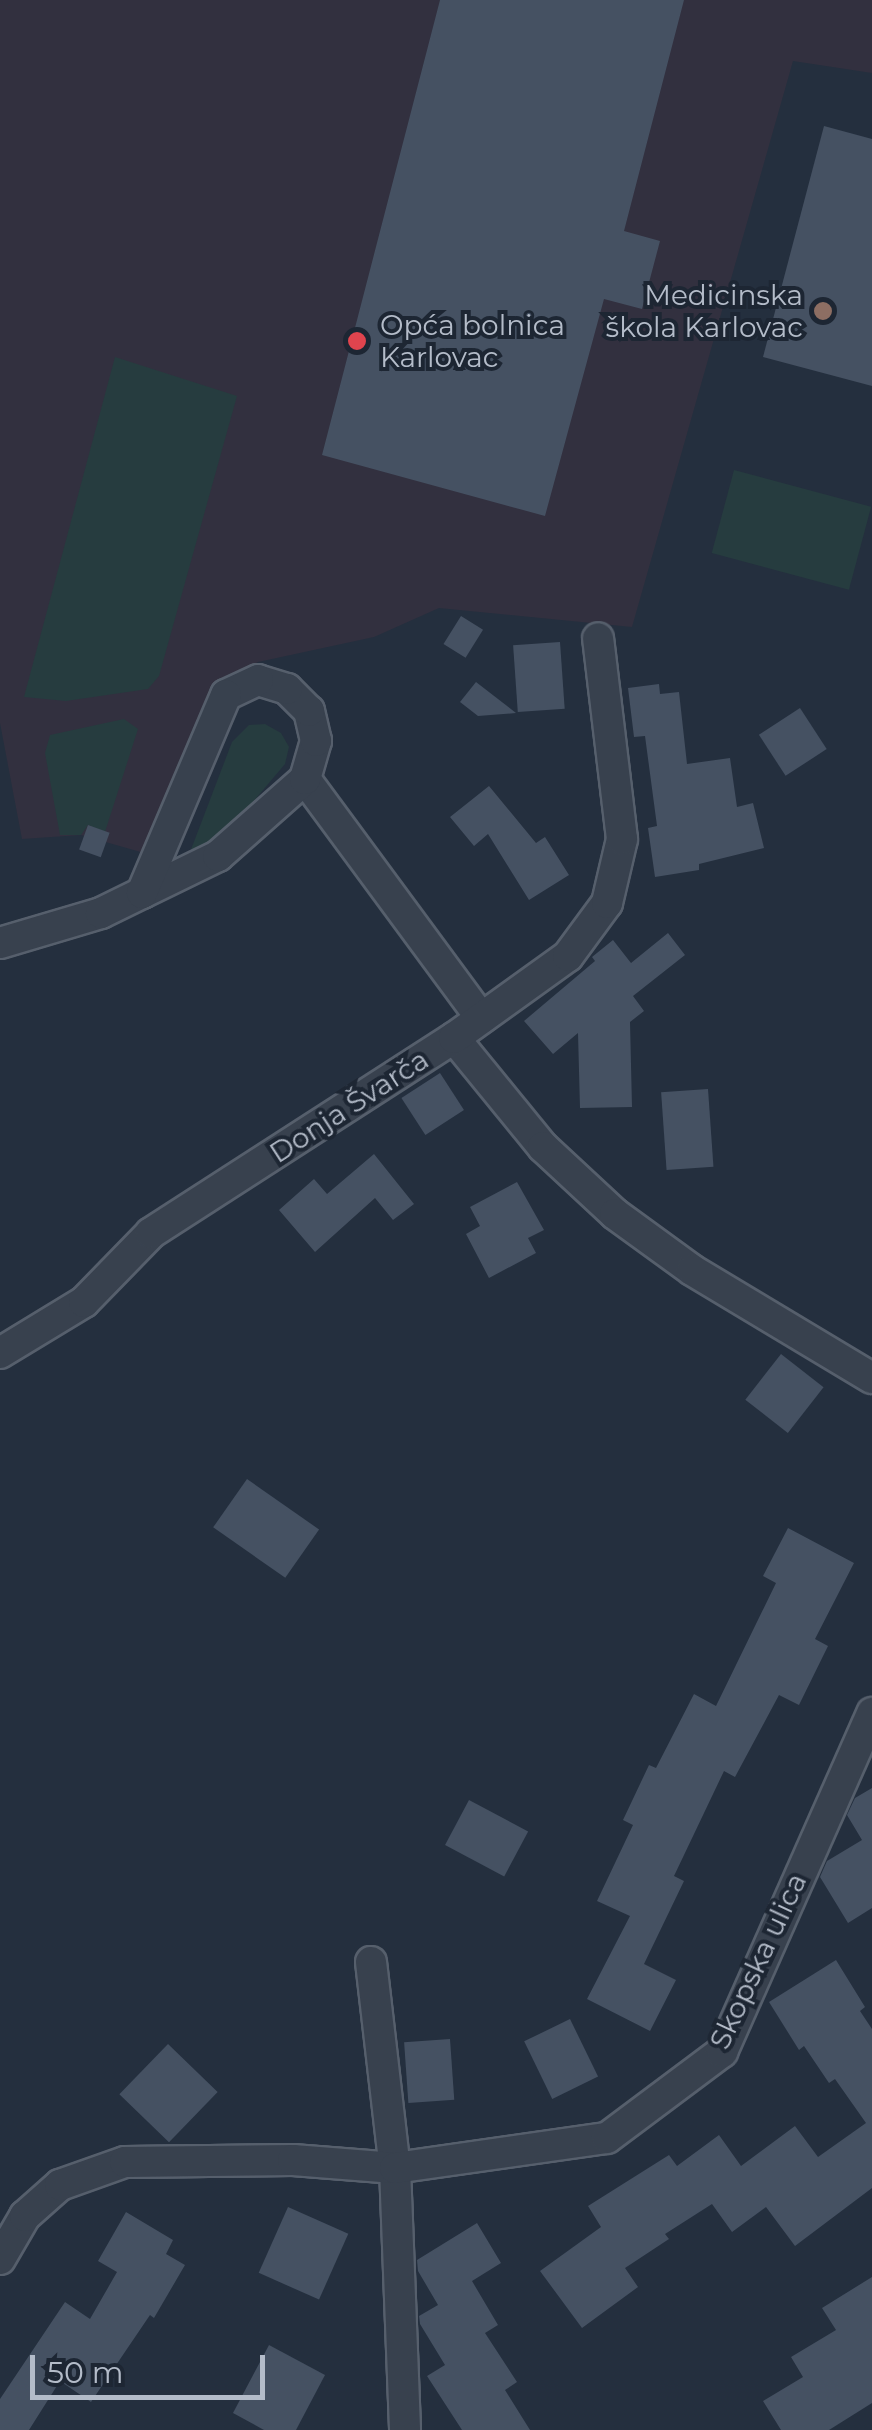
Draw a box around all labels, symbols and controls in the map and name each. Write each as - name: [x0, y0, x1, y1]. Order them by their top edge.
- place label: Medicinska škola Karlovac: [606, 278, 803, 344]
- marker: Medicinska škola Karlovac: [812, 300, 834, 322]
- place label: Opća bolnica Karlovac: [380, 308, 565, 374]
- marker: Opća bolnica Karlovac: [344, 328, 370, 354]
- street label: Donja Švarča: [263, 1042, 435, 1170]
- street label: Skopska ulica: [703, 1868, 813, 2054]
- scale bar: [35, 2335, 270, 2397]
- text: 50 m: [47, 2354, 124, 2391]

